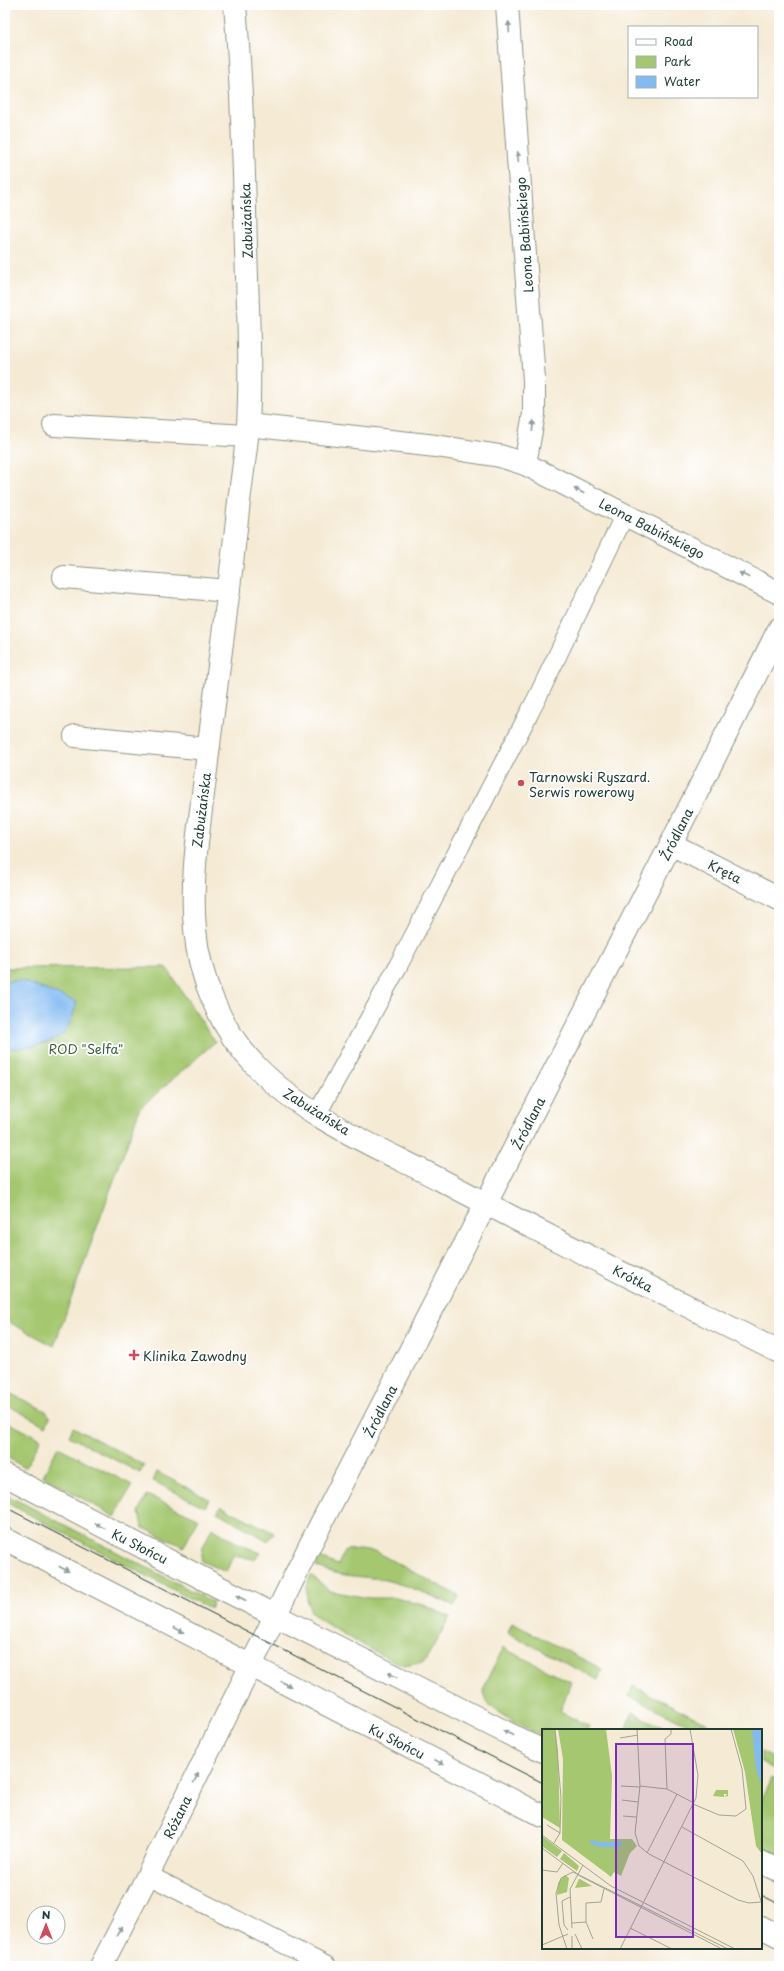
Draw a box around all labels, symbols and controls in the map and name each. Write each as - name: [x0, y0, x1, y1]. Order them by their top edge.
- one-way arrow: [505, 21, 512, 33]
- legend: [628, 26, 758, 98]
- text: Road: [664, 32, 693, 50]
- text: Park: [664, 52, 691, 70]
- text: Water: [664, 72, 701, 90]
- one-way arrow: [515, 151, 522, 163]
- street label: Leona Babińskiego: [510, 176, 538, 294]
- street label: Zabużańska: [235, 182, 257, 259]
- one-way arrow: [529, 420, 536, 432]
- one-way arrow: [573, 487, 585, 494]
- street label: Leona Babińskiego: [596, 493, 708, 563]
- one-way arrow: [739, 572, 750, 579]
- place label: Tarnowski Ryszard. Serwis rowerowy: [529, 767, 650, 801]
- street label: Zabużańska: [187, 770, 215, 849]
- marker: Tarnowski Ryszard. Serwis rowerowy: [516, 778, 526, 788]
- street label: Źródlana: [655, 804, 698, 864]
- street label: Kręta: [705, 855, 746, 888]
- park label: ROD "Selfa": [49, 1039, 123, 1058]
- street label: Zabużańska: [280, 1083, 355, 1140]
- street label: Źródlana: [507, 1093, 550, 1153]
- street label: Krótka: [610, 1260, 657, 1297]
- place label: Klinika Zawodny: [143, 1346, 247, 1365]
- marker: Klinika Zawodny: [128, 1349, 140, 1361]
- street label: Źródlana: [359, 1381, 402, 1441]
- one-way arrow: [94, 1523, 106, 1529]
- street label: Ku Słońcu: [109, 1524, 171, 1568]
- one-way arrow: [58, 1566, 69, 1572]
- one-way arrow: [235, 1595, 247, 1601]
- one-way arrow: [173, 1626, 184, 1633]
- one-way arrow: [387, 1671, 398, 1678]
- one-way arrow: [280, 1681, 291, 1688]
- street label: Ku Słońcu: [366, 1719, 428, 1763]
- inset map: [542, 1729, 762, 1949]
- one-way arrow: [503, 1730, 514, 1737]
- one-way arrow: [433, 1759, 445, 1766]
- one-way arrow: [193, 1772, 199, 1783]
- street label: Różana: [158, 1791, 196, 1842]
- north arrow: [26, 1905, 66, 1945]
- text: N: [42, 1906, 51, 1923]
- one-way arrow: [116, 1926, 122, 1937]

